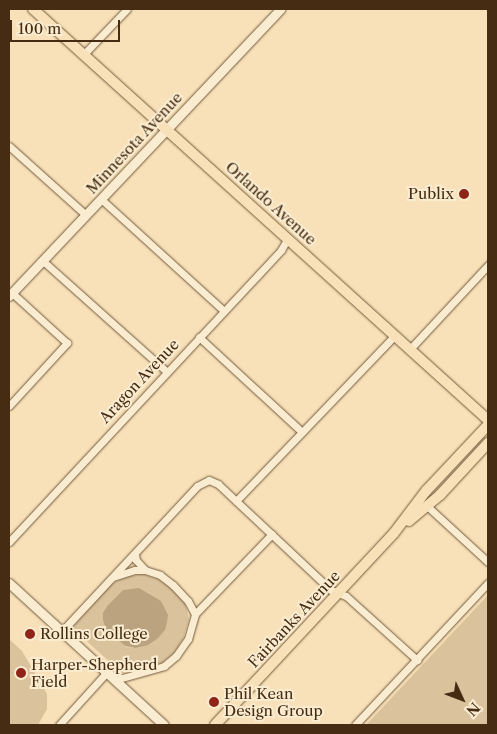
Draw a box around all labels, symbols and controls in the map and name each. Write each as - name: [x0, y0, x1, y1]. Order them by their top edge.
- scale bar: [12, 10, 122, 42]
- text: 100 m: [18, 19, 61, 38]
- street label: Minnesota Avenue: [82, 88, 186, 198]
- street label: Orlando Avenue: [222, 157, 320, 249]
- place label: Publix: [408, 185, 454, 203]
- marker: Publix: [458, 188, 470, 200]
- street label: Aragon Avenue: [95, 335, 183, 427]
- street label: Fairbanks Avenue: [244, 566, 344, 672]
- place label: Rollins College: [40, 625, 148, 643]
- marker: Rollins College: [24, 628, 36, 640]
- place label: Harper-Shepherd Field: [31, 655, 157, 690]
- marker: Harper-Shepherd Field: [15, 667, 27, 679]
- north arrow: [437, 674, 487, 724]
- place label: Phil Kean Design Group: [224, 684, 323, 719]
- marker: Phil Kean Design Group: [208, 696, 220, 708]
- text: N: [462, 699, 484, 720]

